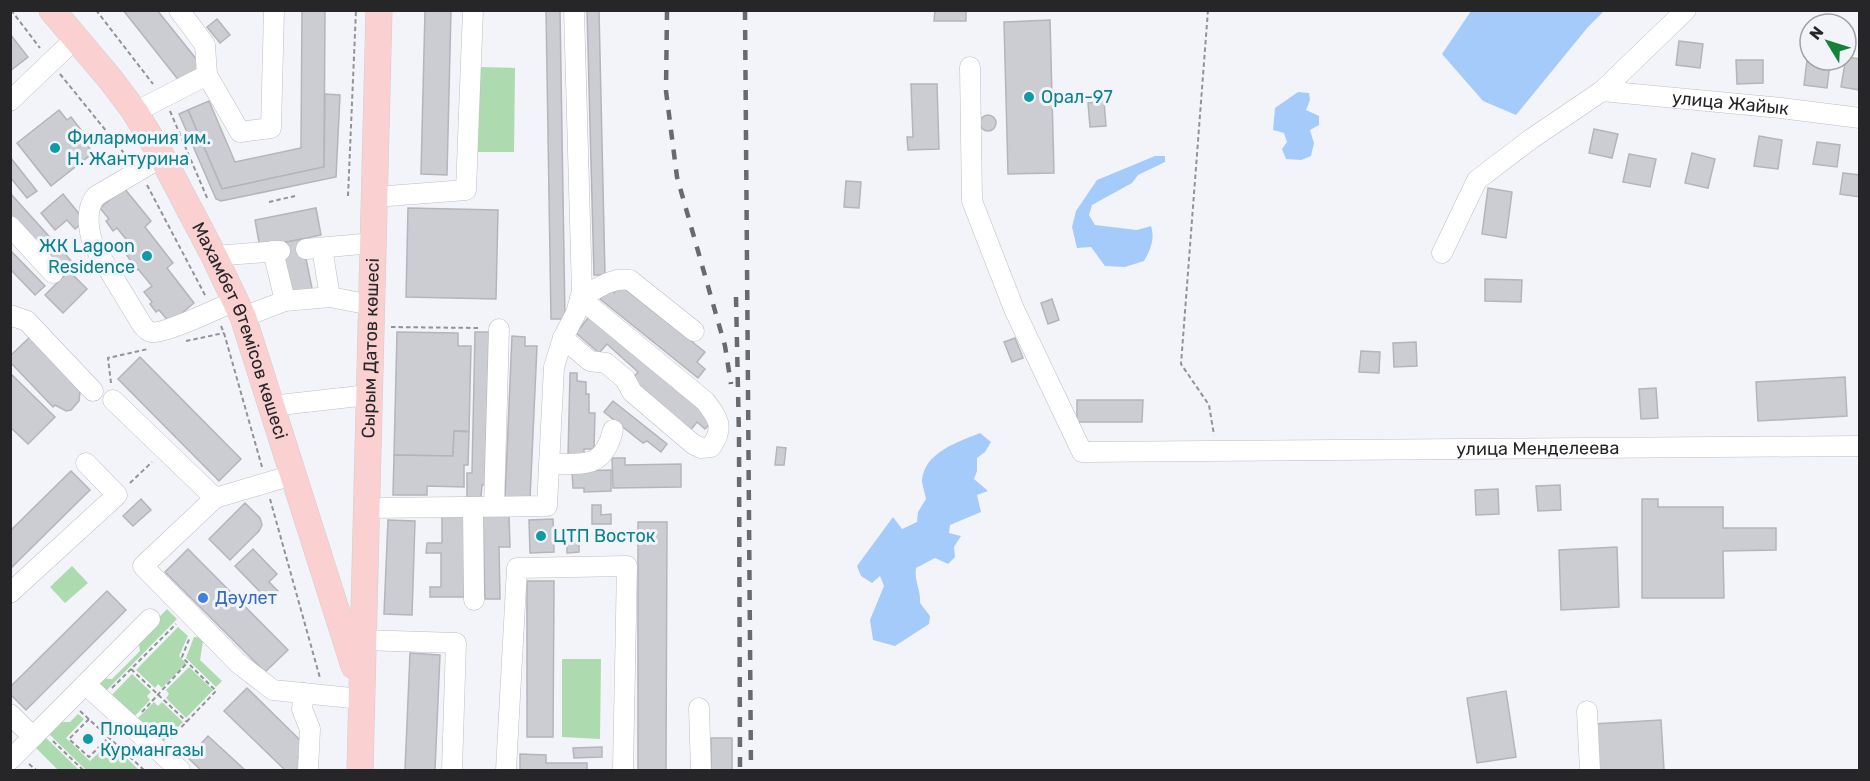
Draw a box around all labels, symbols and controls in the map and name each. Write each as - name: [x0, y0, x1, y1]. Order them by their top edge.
- north arrow: [1798, 12, 1858, 72]
- text: N: [1806, 23, 1828, 43]
- place label: Орал-97: [1041, 86, 1113, 108]
- street label: улица Жайык: [1671, 87, 1791, 120]
- marker: Орал-97: [1022, 90, 1036, 104]
- place label: Филармония им. Н. Жантурина: [67, 127, 211, 170]
- marker: Филармония им. Н. Жантурина: [48, 141, 62, 155]
- street label: Махамбет Өтемісов көшесі: [187, 218, 292, 442]
- place label: ЖК Lagoon Residence: [39, 235, 135, 278]
- marker: ЖК Lagoon Residence: [140, 249, 154, 263]
- street label: Сырым Датов көшесі: [357, 258, 384, 439]
- street label: улица Менделеева: [1456, 437, 1619, 460]
- place label: ЦТП Восток: [553, 525, 656, 547]
- marker: ЦТП Восток: [534, 529, 548, 543]
- place label: Дәулет: [215, 587, 277, 609]
- marker: Дәулет: [196, 591, 210, 605]
- place label: Площадь Курмангазы: [100, 718, 204, 761]
- marker: Площадь Курмангазы: [81, 732, 95, 746]

